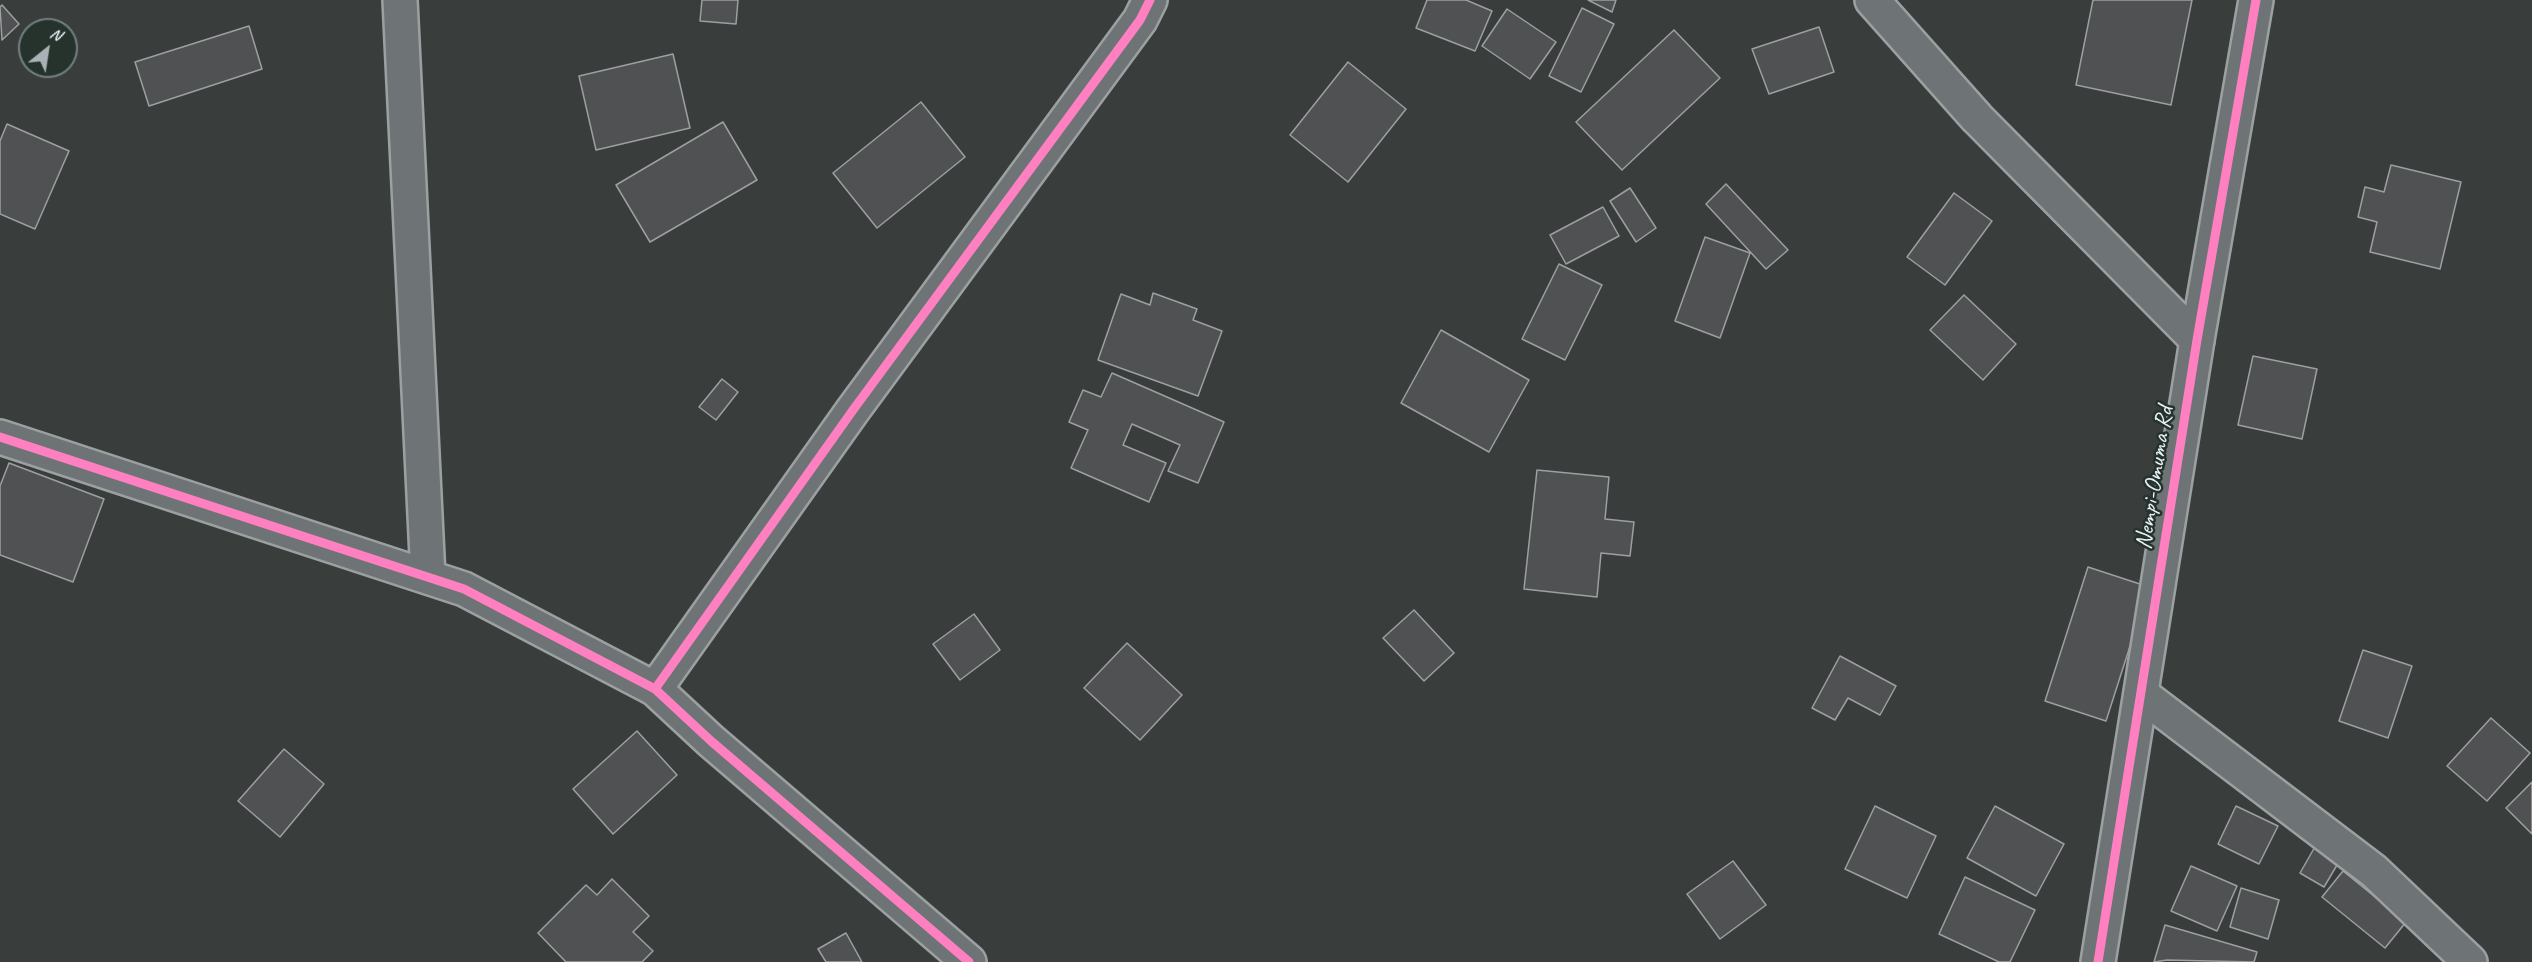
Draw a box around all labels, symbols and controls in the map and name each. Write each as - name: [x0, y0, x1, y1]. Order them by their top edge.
- north arrow: [18, 18, 78, 78]
- text: N: [47, 23, 65, 45]
- street label: Nempi-Omuma Rd: [2130, 405, 2180, 551]

